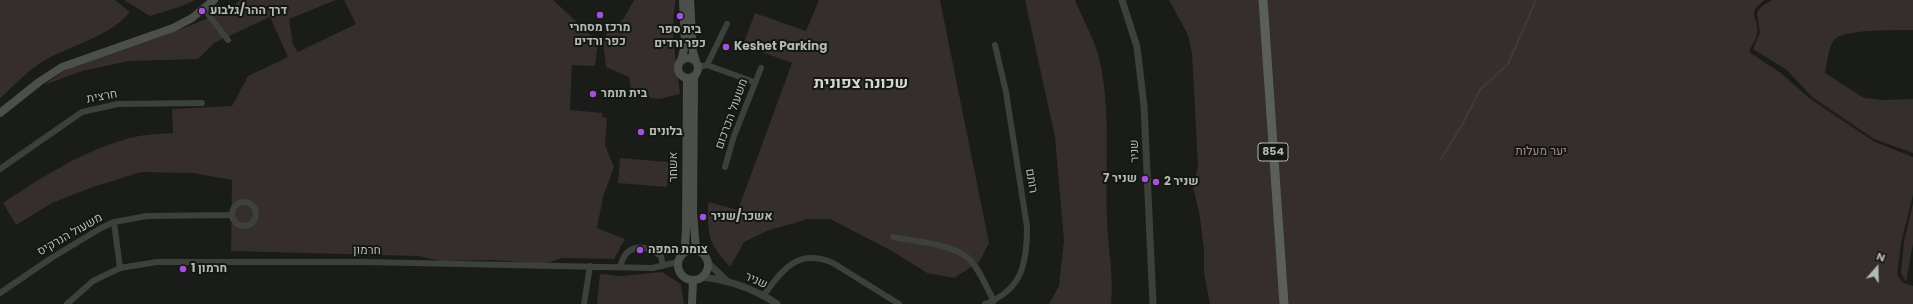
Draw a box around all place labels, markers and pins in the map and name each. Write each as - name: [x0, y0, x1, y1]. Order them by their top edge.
- place label: דרך ההר/גלבוע: [210, 4, 287, 18]
- marker: דרך ההר/גלבוע: [197, 6, 207, 16]
- marker: מרכז מסחרי כפר ורדים: [595, 10, 605, 20]
- marker: בית ספר כפר ורדים: [675, 11, 685, 21]
- place label: מרכז מסחרי כפר ורדים: [570, 21, 630, 49]
- place label: בית ספר כפר ורדים: [654, 23, 706, 51]
- place label: Keshet Parking: [734, 40, 827, 54]
- marker: Keshet Parking: [721, 42, 731, 52]
- place label: בית תומר: [601, 87, 647, 101]
- marker: בית תומר: [588, 89, 598, 99]
- place label: בלונים: [649, 125, 683, 139]
- marker: בלונים: [636, 127, 646, 137]
- place label: שניר 7: [1103, 172, 1137, 186]
- marker: שניר 7: [1140, 174, 1150, 184]
- place label: שניר 2: [1164, 175, 1198, 189]
- marker: שניר 2: [1151, 177, 1161, 187]
- place label: אשכר/שניר: [711, 210, 772, 224]
- marker: אשכר/שניר: [698, 212, 708, 222]
- place label: צומת המפה: [648, 243, 708, 257]
- marker: צומת המפה: [635, 245, 645, 255]
- place label: חרמון 1: [191, 262, 227, 276]
- marker: חרמון 1: [178, 264, 188, 274]

